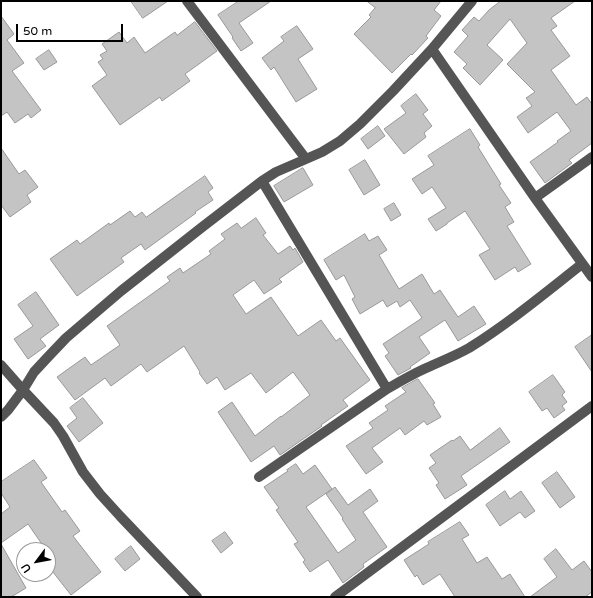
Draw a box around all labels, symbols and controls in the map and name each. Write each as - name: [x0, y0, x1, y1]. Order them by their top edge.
- scale bar: [18, 16, 125, 42]
- text: 50 m: [23, 24, 52, 38]
- north arrow: [16, 542, 56, 582]
- text: U: [19, 561, 34, 575]

